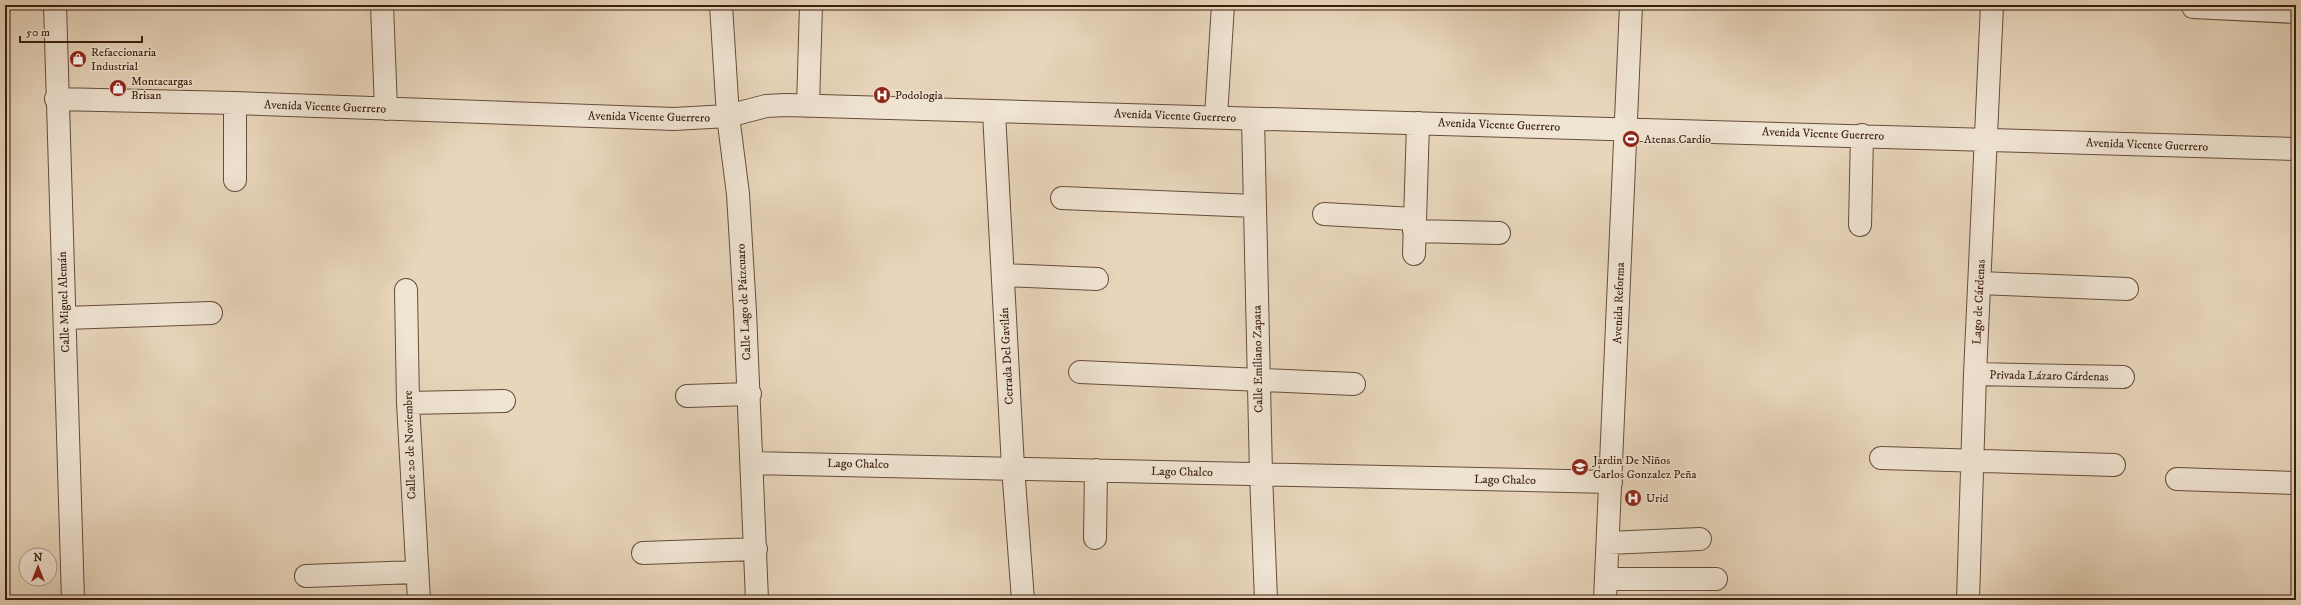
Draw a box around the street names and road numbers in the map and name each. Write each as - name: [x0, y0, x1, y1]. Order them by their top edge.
- street label: Avenida Vicente Guerrero: [264, 97, 387, 117]
- street label: Avenida Vicente Guerrero: [1114, 106, 1237, 126]
- street label: Avenida Vicente Guerrero: [588, 108, 710, 126]
- street label: Avenida Vicente Guerrero: [1438, 115, 1561, 135]
- street label: Avenida Vicente Guerrero: [1762, 124, 1885, 144]
- street label: Avenida Vicente Guerrero: [2086, 135, 2209, 155]
- street label: Calle Lago de Pátzcuaro: [733, 243, 755, 361]
- street label: Calle Miguel Alemán: [55, 250, 73, 353]
- street label: Lago de Cárdenas: [1969, 259, 1989, 345]
- street label: Avenida Reforma: [1610, 261, 1628, 344]
- street label: Calle Emiliano Zapata: [1250, 304, 1266, 413]
- street label: Cerrada Del Gavilán: [997, 306, 1017, 405]
- street label: Privada Lázaro Cárdenas: [1989, 367, 2109, 385]
- street label: Calle 20 de Noviembre: [401, 390, 419, 500]
- street label: Lago Chalco: [827, 456, 889, 472]
- street label: Lago Chalco: [1151, 464, 1213, 480]
- street label: Lago Chalco: [1474, 472, 1536, 488]

